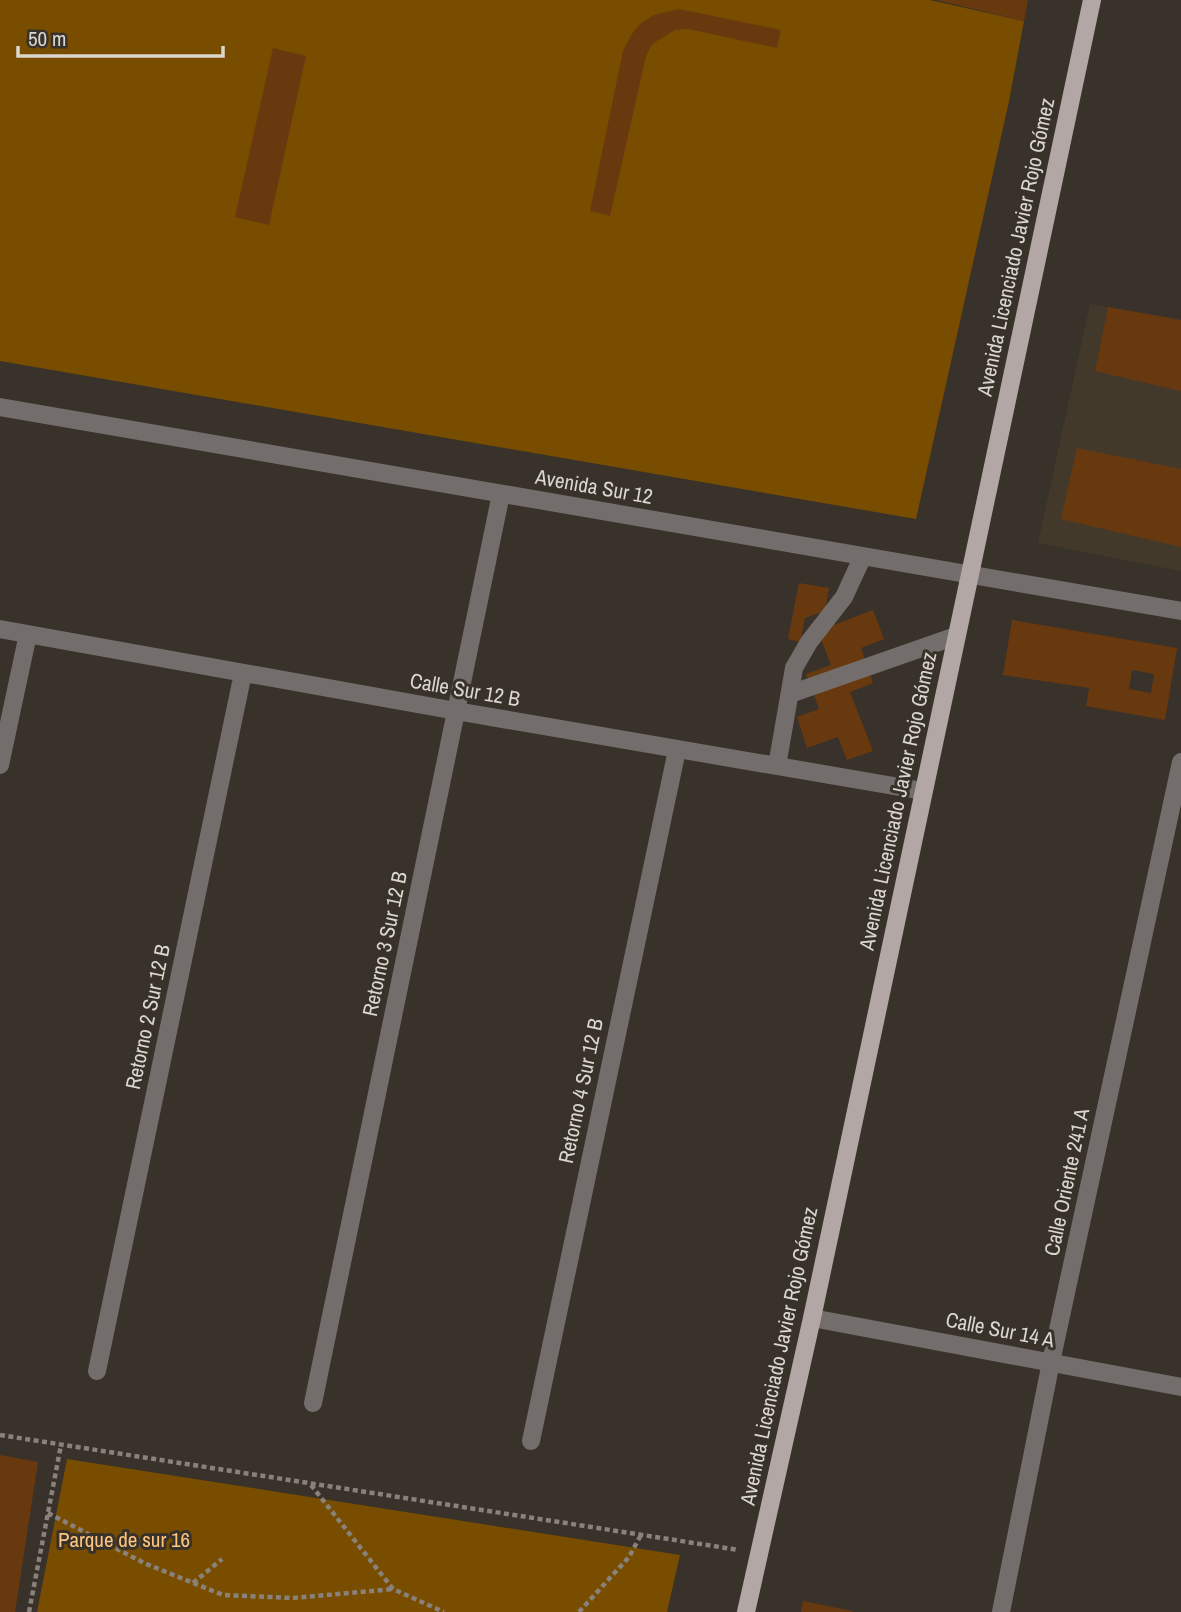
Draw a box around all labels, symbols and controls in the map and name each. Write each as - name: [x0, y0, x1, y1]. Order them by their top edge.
- scale bar: [18, 14, 222, 58]
- text: 50 m: [28, 24, 66, 53]
- street label: Avenida Licenciado Javier Rojo Gómez: [970, 95, 1061, 400]
- street label: Avenida Sur 12: [532, 462, 655, 511]
- street label: Avenida Licenciado Javier Rojo Gómez: [852, 649, 943, 954]
- street label: Calle Sur 12 B: [408, 666, 522, 713]
- street label: Retorno 3 Sur 12 B: [355, 869, 414, 1019]
- street label: Retorno 2 Sur 12 B: [118, 942, 177, 1092]
- street label: Retorno 4 Sur 12 B: [551, 1016, 610, 1166]
- street label: Calle Oriente 241 A: [1037, 1105, 1096, 1258]
- street label: Avenida Licenciado Javier Rojo Gómez: [733, 1204, 824, 1509]
- street label: Calle Sur 14 A: [943, 1305, 1057, 1354]
- park label: Parque de sur 16: [58, 1525, 190, 1554]

